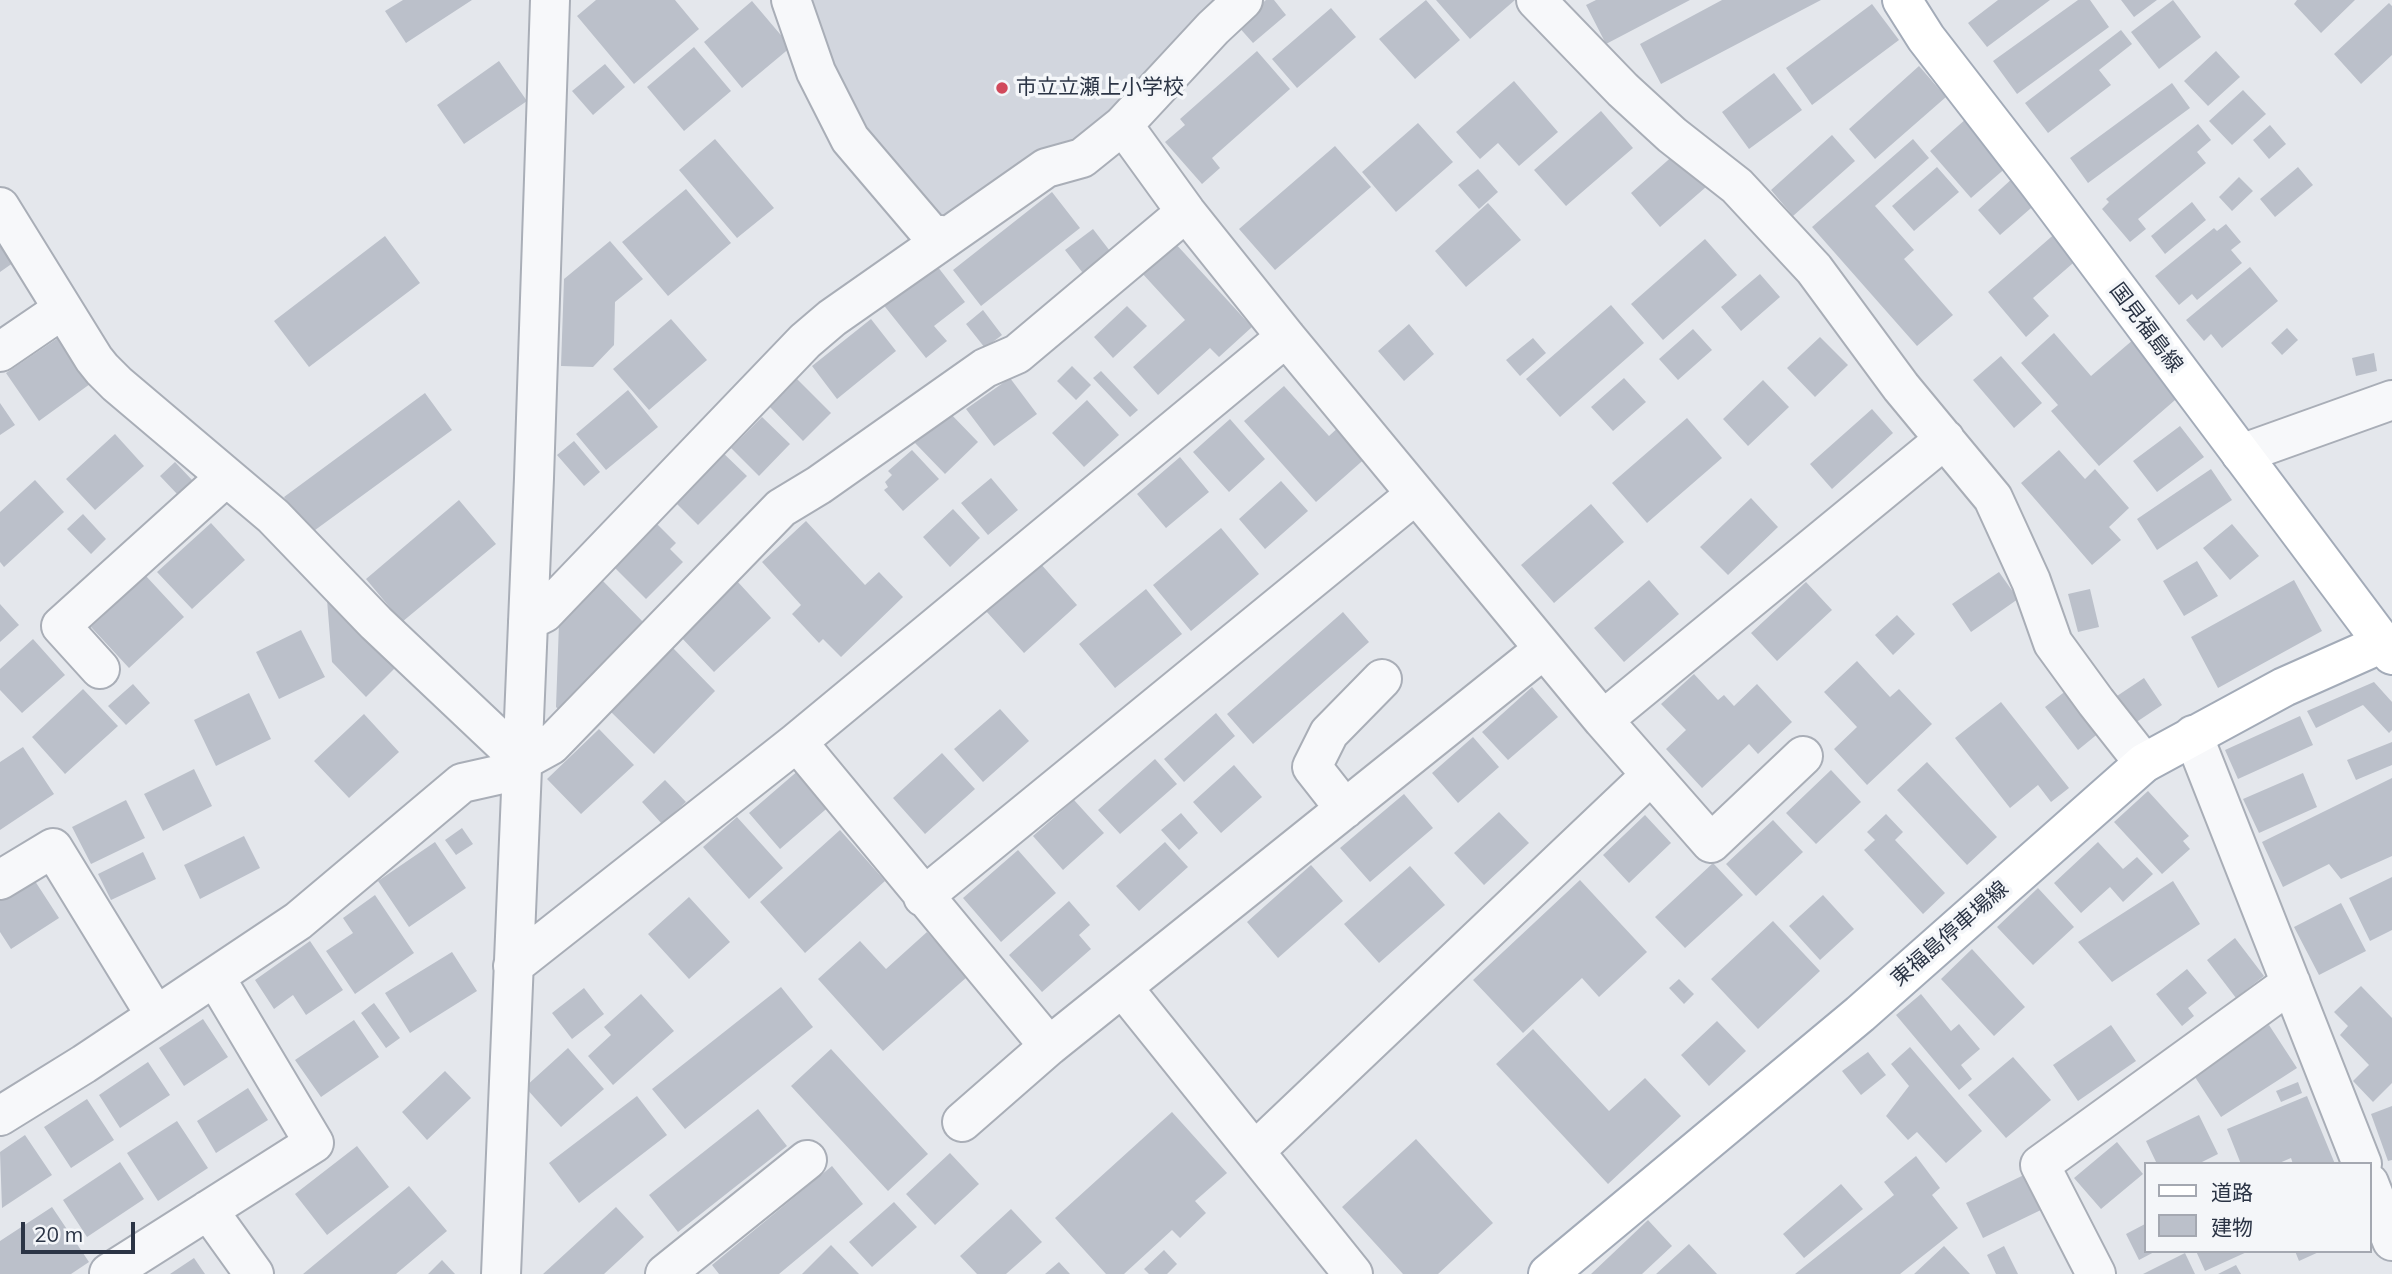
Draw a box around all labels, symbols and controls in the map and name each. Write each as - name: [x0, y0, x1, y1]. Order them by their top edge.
- place label: 市立立瀬上小学校: [1016, 75, 1184, 101]
- marker: 市立立瀬上小学校: [994, 80, 1010, 96]
- street label: 国見福島線: [2104, 278, 2188, 378]
- street label: 東福島停車場線: [1886, 876, 2014, 992]
- legend: [2144, 1162, 2371, 1253]
- text: 道路: [2211, 1179, 2253, 1205]
- scale bar: [24, 1208, 138, 1252]
- text: 建物: [2211, 1214, 2253, 1240]
- text: 20 m: [34, 1221, 83, 1247]

